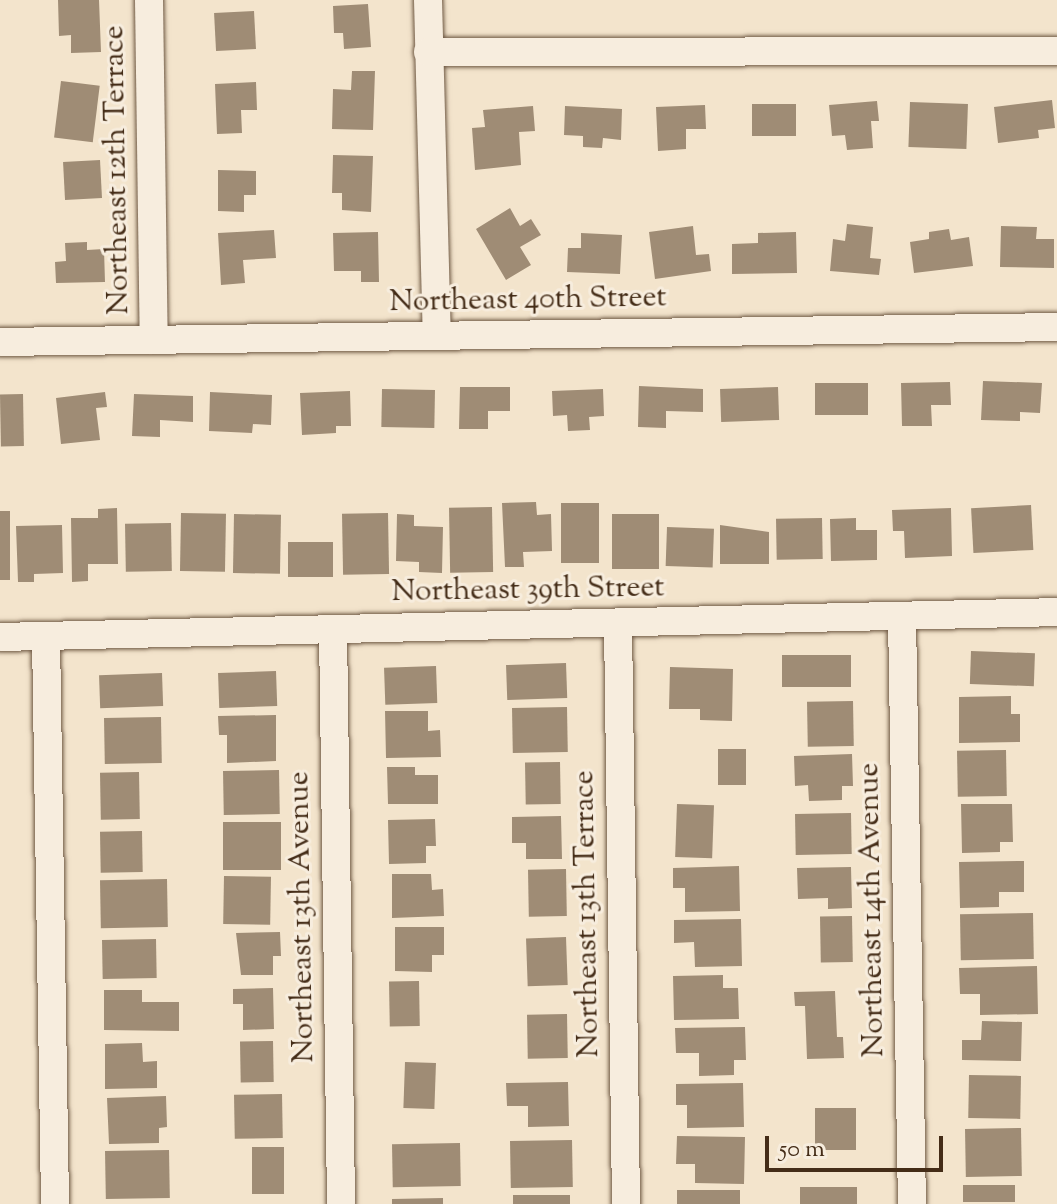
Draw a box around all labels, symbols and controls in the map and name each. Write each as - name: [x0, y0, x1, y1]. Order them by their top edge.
- street label: Northeast 12th Terrace: [97, 25, 139, 315]
- street label: Northeast 40th Street: [389, 281, 667, 321]
- street label: Northeast 39th Street: [391, 571, 665, 611]
- street label: Northeast 14th Avenue: [852, 762, 894, 1058]
- street label: Northeast 13th Terrace: [567, 770, 609, 1058]
- street label: Northeast 13th Avenue: [282, 771, 324, 1063]
- scale bar: [769, 1120, 947, 1170]
- text: 50 m: [779, 1133, 825, 1167]

